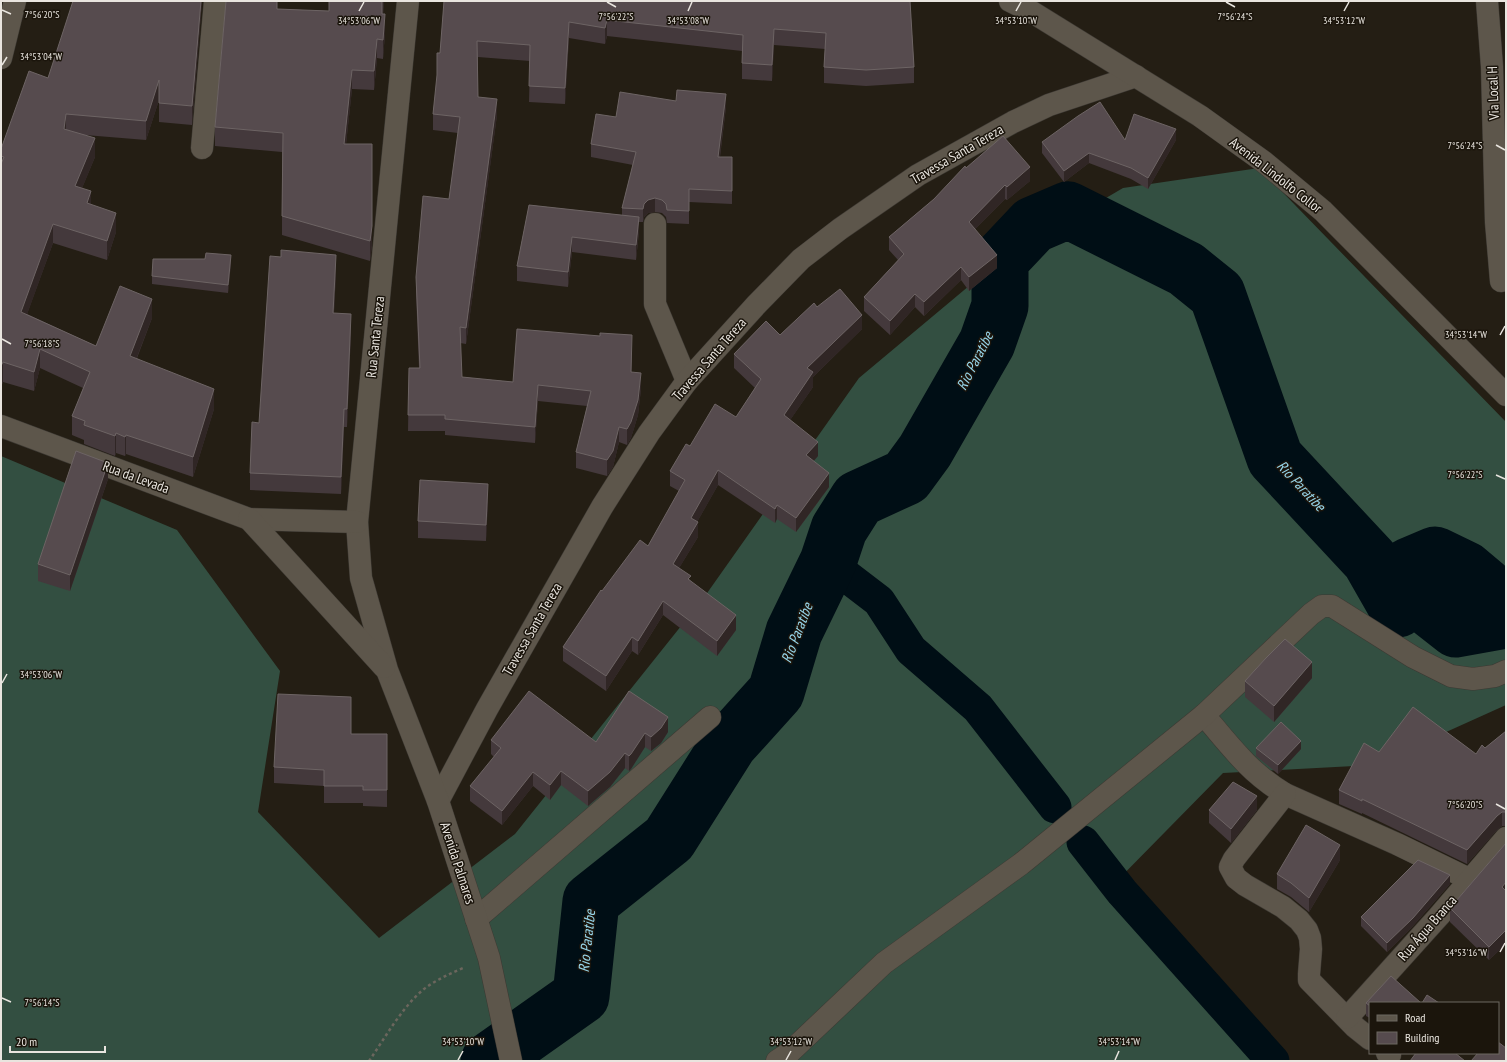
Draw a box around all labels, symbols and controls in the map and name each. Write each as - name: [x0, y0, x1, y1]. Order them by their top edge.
- text: 7°56'20"S: [25, 8, 59, 21]
- text: 7°56'22"S: [599, 10, 633, 23]
- text: 7°56'24"S: [1218, 10, 1252, 23]
- text: 34°53'06"W: [338, 14, 380, 27]
- text: 34°53'08"W: [667, 14, 709, 27]
- text: 34°53'10"W: [995, 14, 1037, 27]
- text: 34°53'12"W: [1323, 14, 1365, 27]
- text: 34°53'04"W: [20, 50, 62, 63]
- street label: Via Local H: [1483, 66, 1503, 121]
- street label: Travessa Santa Tereza: [907, 120, 1007, 188]
- street label: Avenida Lindolfo Collor: [1226, 133, 1326, 217]
- text: 7°56'24"S: [1448, 139, 1482, 152]
- street label: Rua Santa Tereza: [362, 295, 388, 379]
- street label: Travessa Santa Tereza: [668, 314, 750, 404]
- water label: Rio Paratibe: [952, 328, 998, 393]
- text: 34°53'14"W: [1445, 328, 1487, 341]
- text: 7°56'18"S: [25, 337, 59, 350]
- water label: Rio Paratibe: [1273, 456, 1330, 516]
- street label: Rua da Levada: [100, 457, 172, 497]
- text: 7°56'22"S: [1448, 468, 1482, 481]
- street label: Travessa Santa Tereza: [498, 579, 566, 679]
- water label: Rio Paratibe: [776, 599, 817, 665]
- text: 34°53'06"W: [20, 668, 62, 681]
- text: 7°56'20"S: [1448, 798, 1482, 811]
- street label: Avenida Palmares: [436, 820, 480, 906]
- street label: Rua Água Branca: [1394, 892, 1460, 964]
- water label: Rio Paratibe: [574, 908, 599, 973]
- text: 34°53'16"W: [1445, 946, 1487, 959]
- text: 7°56'14"S: [25, 996, 59, 1009]
- legend: [1369, 1002, 1499, 1054]
- text: Road: [1405, 1010, 1425, 1025]
- scale bar: [10, 1028, 105, 1054]
- text: Building: [1405, 1030, 1440, 1045]
- text: 20 m: [16, 1034, 37, 1049]
- text: 34°53'10"W: [442, 1035, 484, 1048]
- text: 34°53'12"W: [770, 1035, 812, 1048]
- text: 34°53'14"W: [1098, 1035, 1140, 1048]

